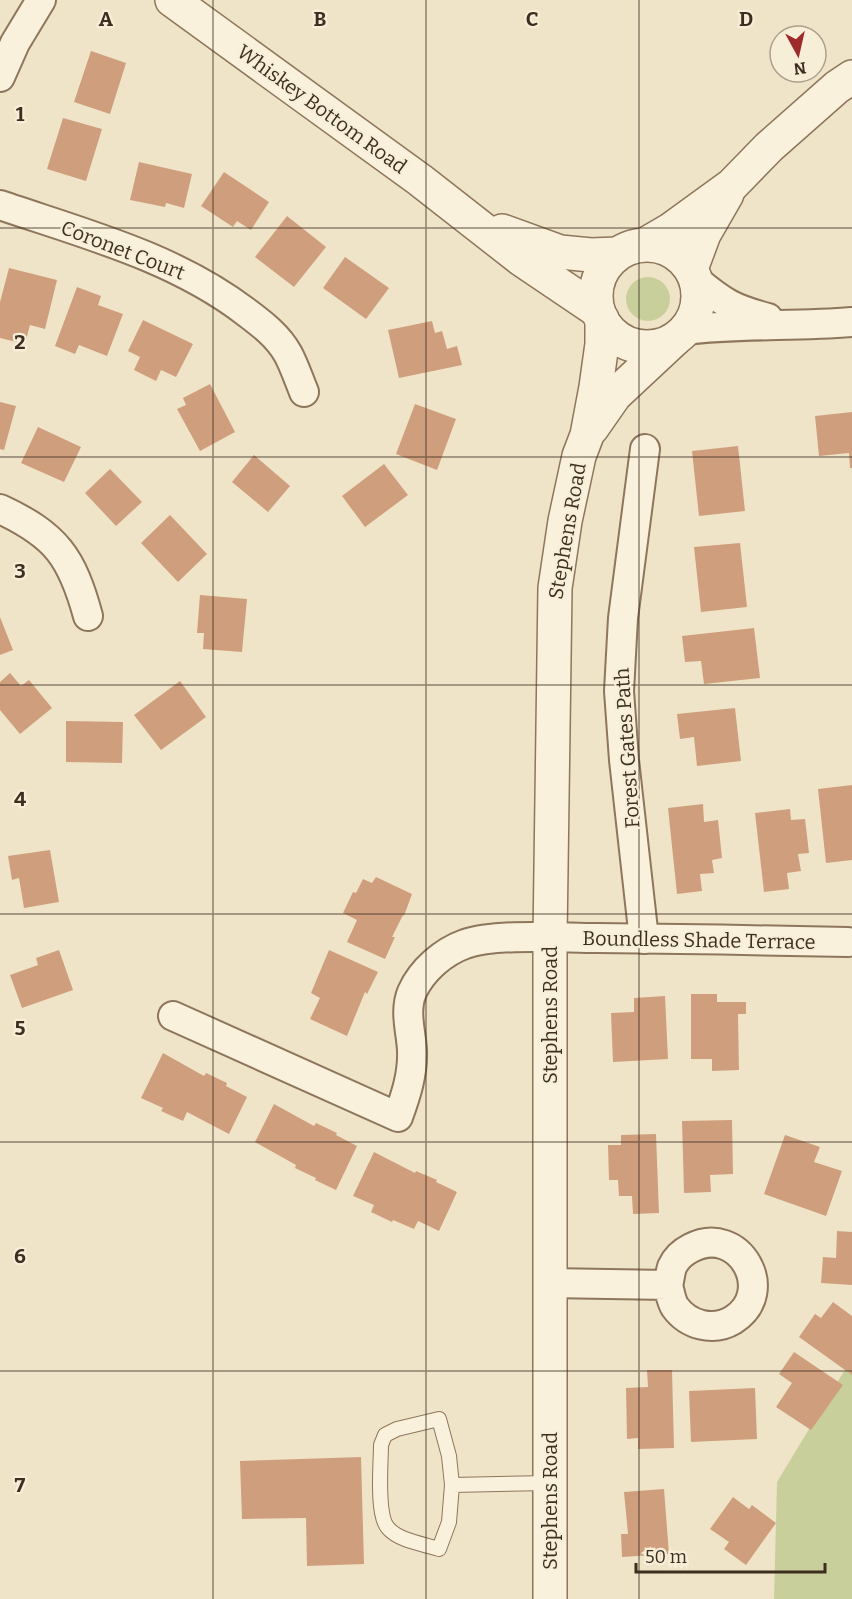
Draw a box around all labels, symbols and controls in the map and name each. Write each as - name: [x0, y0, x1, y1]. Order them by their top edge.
- text: A: [99, 7, 114, 31]
- text: B: [314, 7, 327, 31]
- text: C: [526, 7, 538, 31]
- text: D: [739, 7, 753, 31]
- north arrow: [768, 24, 828, 84]
- street label: Whiskey Bottom Road: [232, 39, 412, 179]
- text: N: [793, 58, 807, 79]
- text: 1: [16, 102, 25, 126]
- street label: Coronet Court: [58, 215, 188, 285]
- text: 2: [14, 330, 26, 354]
- street label: Stephens Road: [543, 461, 591, 601]
- text: 3: [14, 559, 26, 583]
- street label: Forest Gates Path: [609, 666, 645, 829]
- text: 4: [14, 787, 26, 811]
- street label: Boundless Shade Terrace: [582, 926, 816, 954]
- street label: Stephens Road: [538, 946, 562, 1084]
- text: 5: [15, 1016, 26, 1040]
- text: 6: [14, 1244, 26, 1268]
- street label: Stephens Road: [538, 1432, 562, 1570]
- text: 7: [15, 1473, 26, 1497]
- scale bar: [636, 1536, 825, 1574]
- text: 50 m: [645, 1546, 687, 1568]

